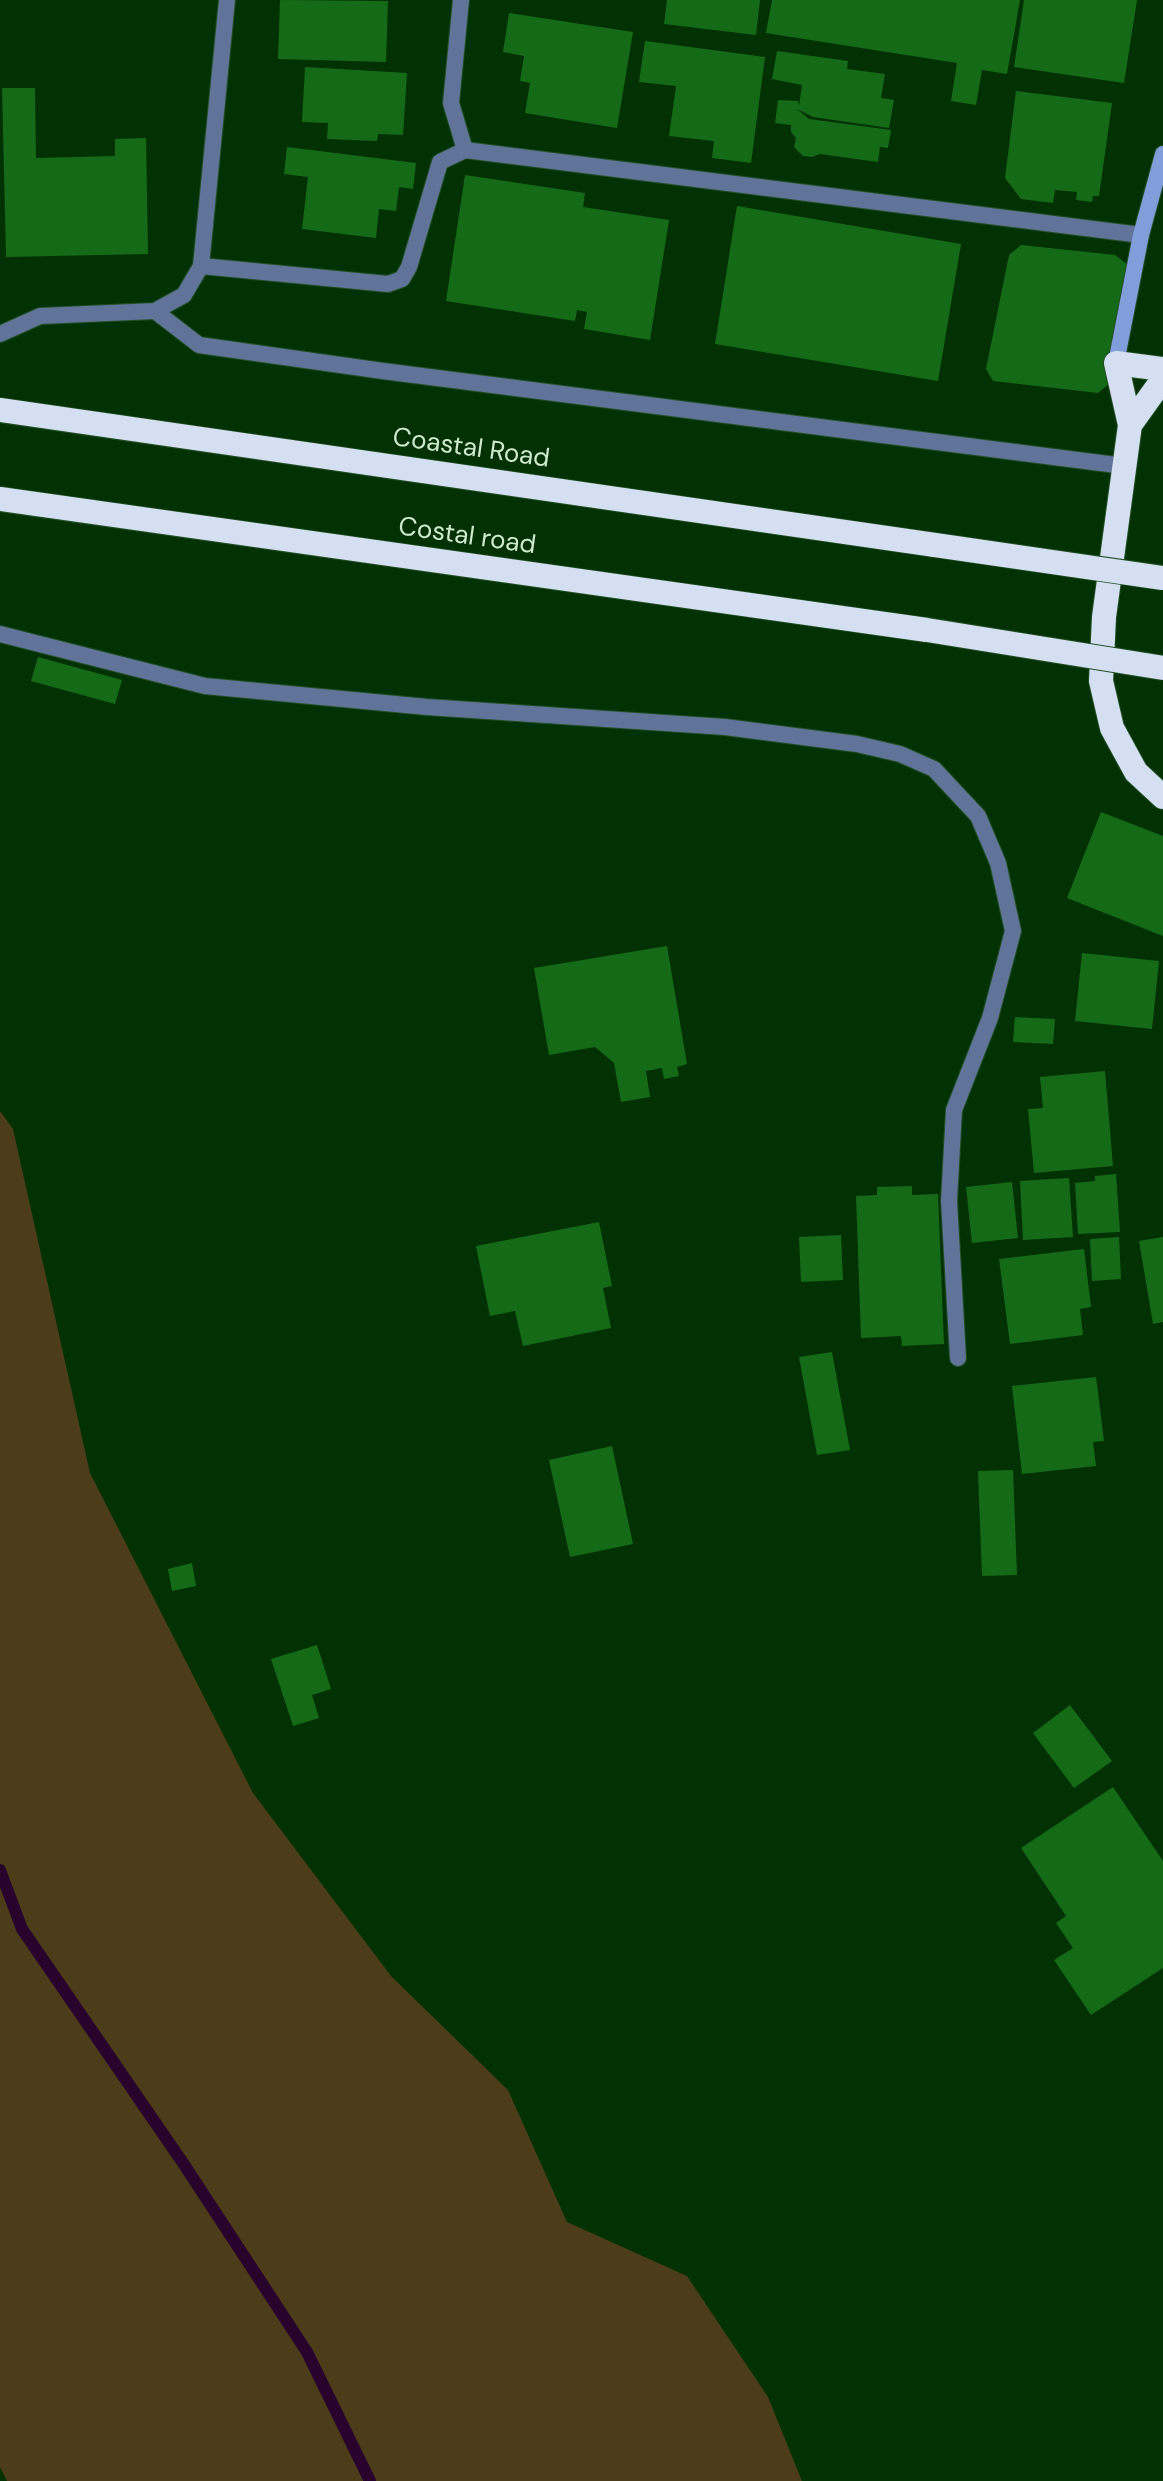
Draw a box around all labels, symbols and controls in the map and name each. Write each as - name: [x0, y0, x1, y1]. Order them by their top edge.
- street label: Coastal Road: [390, 423, 552, 475]
- street label: Costal road: [396, 512, 538, 562]

